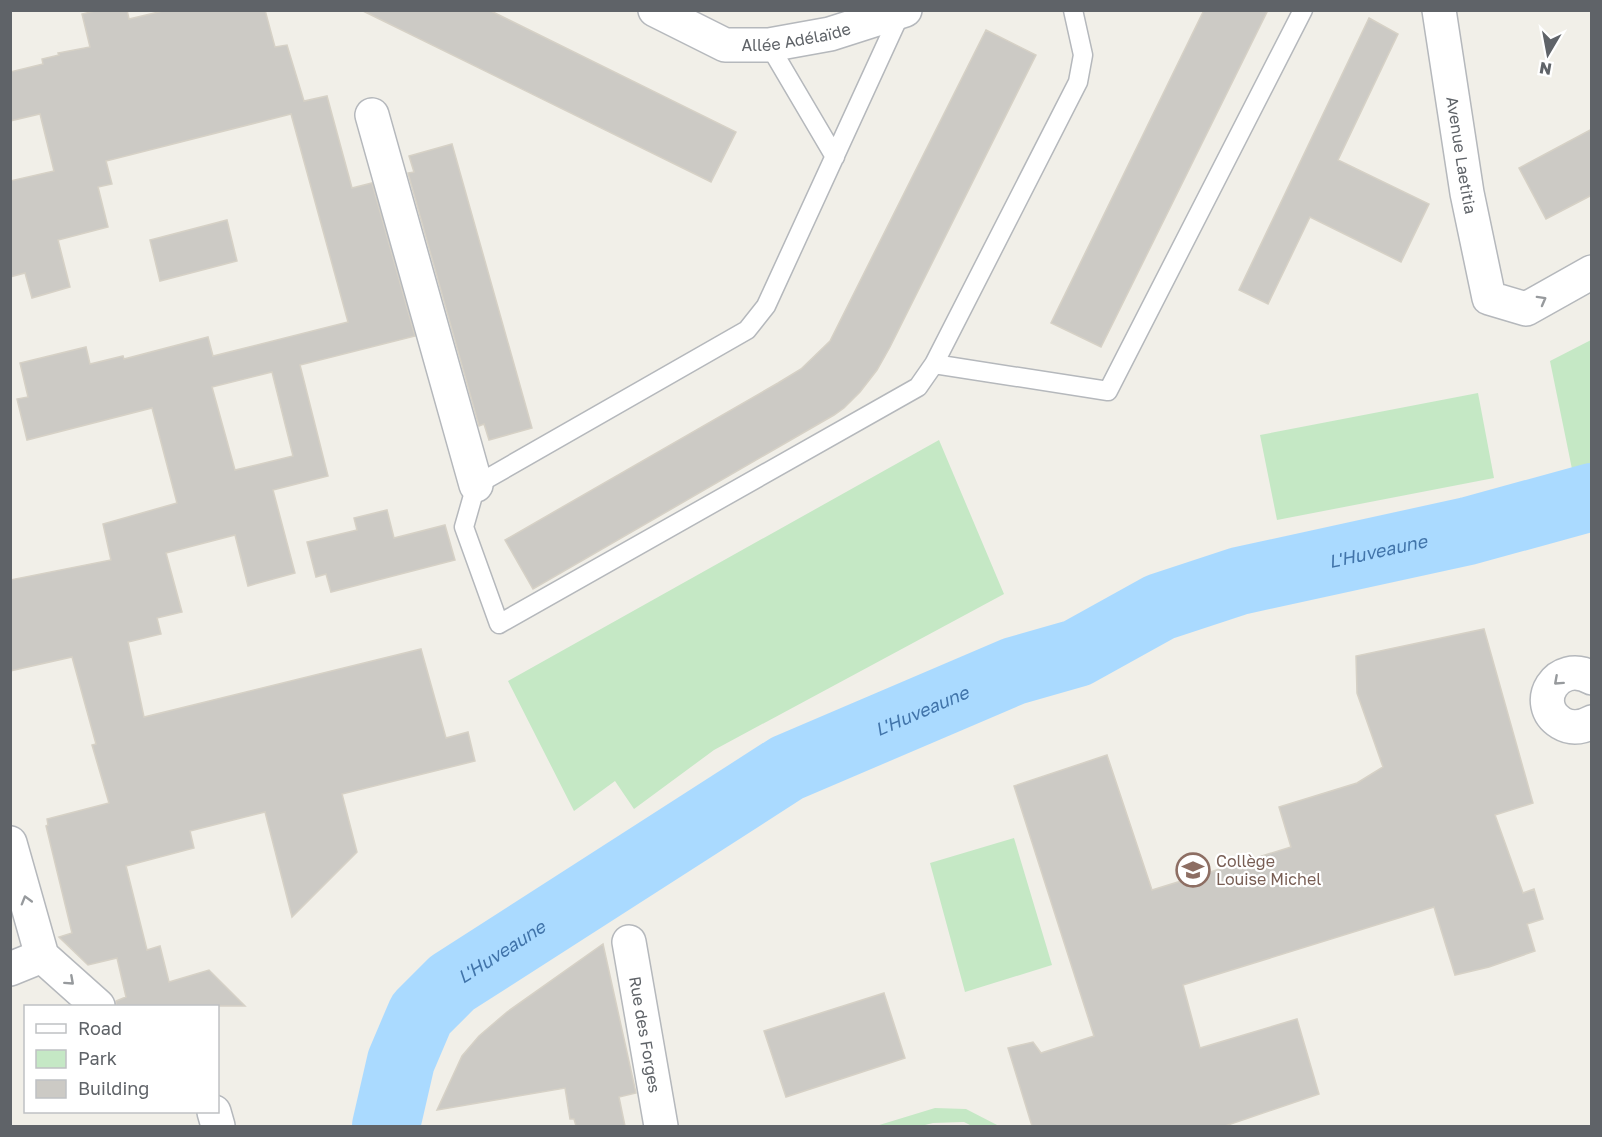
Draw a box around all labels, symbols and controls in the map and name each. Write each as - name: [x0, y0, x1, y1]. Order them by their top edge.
- street label: Allée Adélaïde: [742, 18, 853, 55]
- north arrow: [1518, 24, 1578, 84]
- text: N: [1538, 58, 1553, 80]
- street label: Avenue Laetitia: [1442, 95, 1481, 216]
- one-way arrow: [1536, 296, 1546, 307]
- water label: L'Huveaune: [1327, 529, 1430, 572]
- one-way arrow: [1554, 674, 1564, 685]
- water label: L'Huveaune: [871, 680, 973, 740]
- place label: Collège Louise Michel: [1216, 851, 1321, 889]
- school or university icon: Collège Louise Michel: [1175, 852, 1211, 888]
- one-way arrow: [21, 895, 34, 905]
- water label: L'Huveaune: [453, 914, 550, 988]
- one-way arrow: [63, 974, 74, 985]
- street label: Rue des Forges: [625, 975, 665, 1094]
- legend: [24, 1005, 219, 1113]
- text: Road: [78, 1017, 122, 1039]
- text: Park: [78, 1047, 117, 1069]
- text: Building: [78, 1077, 149, 1099]

